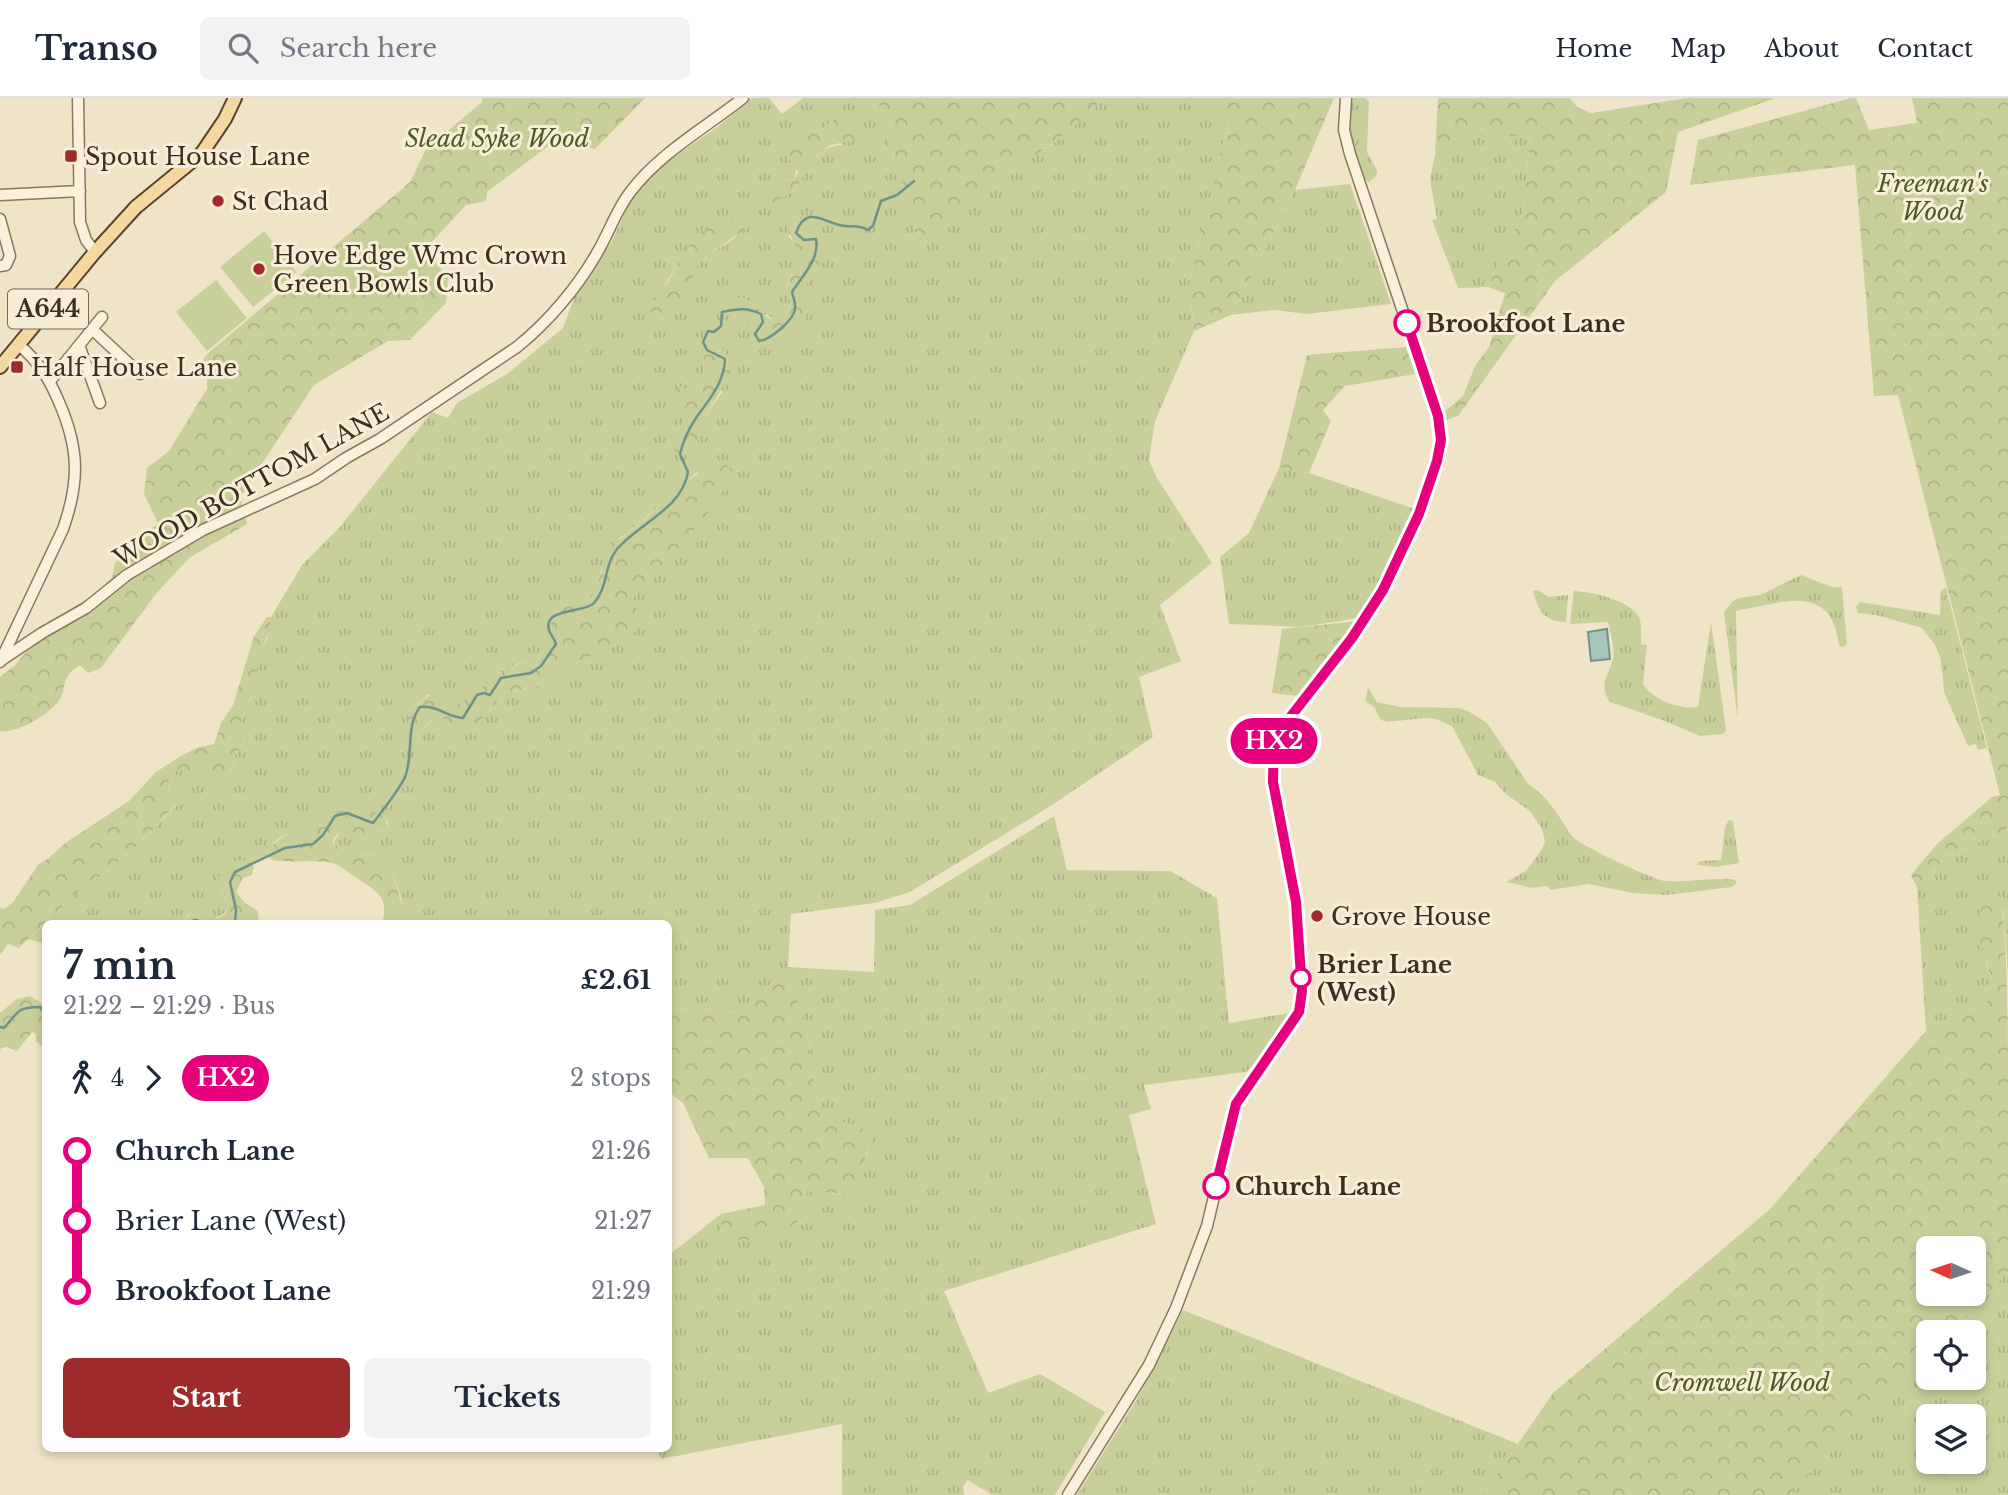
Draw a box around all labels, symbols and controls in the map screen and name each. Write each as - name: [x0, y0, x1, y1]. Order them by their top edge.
- search box: [200, 17, 690, 80]
- text: Transo: [35, 28, 158, 69]
- icon: search: [224, 29, 262, 67]
- text: Search here: [280, 32, 437, 64]
- text: Home: [1556, 34, 1632, 63]
- text: Map: [1670, 34, 1726, 63]
- text: About: [1764, 34, 1839, 63]
- text: Contact: [1877, 34, 1973, 63]
- park label: Slead Syke Wood: [405, 124, 590, 153]
- place label: Spout House Lane: [85, 142, 310, 171]
- marker: Spout House Lane: [63, 148, 79, 164]
- park label: Freeman's Wood: [1876, 169, 1989, 226]
- place label: St Chad: [232, 187, 329, 216]
- marker: St Chad: [210, 193, 226, 209]
- place label: Hove Edge Wmc Crown Green Bowls Club: [273, 241, 567, 298]
- marker: Hove Edge Wmc Crown Green Bowls Club: [251, 261, 267, 277]
- road number: A644: [8, 290, 88, 328]
- place label: Brookfoot Lane: [1426, 309, 1625, 338]
- marker: Brookfoot Lane: [1394, 310, 1420, 336]
- place label: Half House Lane: [31, 353, 237, 382]
- marker: Half House Lane: [9, 359, 25, 375]
- street label: WOOD BOTTOM LANE: [107, 397, 394, 573]
- line badge: HX2: [1234, 718, 1314, 764]
- text: HX2: [1245, 726, 1303, 755]
- place label: Grove House: [1331, 902, 1491, 931]
- marker: Grove House: [1309, 908, 1325, 924]
- text: 7 min: [63, 942, 176, 989]
- place label: Brier Lane (West): [1317, 950, 1452, 1007]
- text: £2.61: [580, 964, 651, 996]
- marker: Brier Lane (West): [1291, 968, 1311, 988]
- text: 21:22 – 21:29 · Bus: [63, 992, 275, 1020]
- icon: walk: [63, 1059, 101, 1097]
- icon: forward: [134, 1059, 172, 1097]
- text: HX2: [196, 1063, 255, 1092]
- text: 4: [111, 1064, 124, 1092]
- text: 2 stops: [570, 1064, 651, 1092]
- text: Church Lane: [115, 1135, 295, 1167]
- text: 21:26: [591, 1137, 651, 1165]
- place label: Church Lane: [1235, 1172, 1401, 1201]
- marker: Church Lane: [1203, 1173, 1229, 1199]
- text: Brier Lane (West): [115, 1205, 346, 1237]
- text: 21:27: [594, 1207, 651, 1235]
- north arrow: [1916, 1236, 1986, 1306]
- map controls: [1916, 1236, 1986, 1474]
- text: Brookfoot Lane: [115, 1275, 331, 1307]
- text: 21:29: [591, 1277, 651, 1305]
- button: locate: [1916, 1320, 1986, 1390]
- button: Start: [63, 1358, 350, 1438]
- button: Tickets: [364, 1358, 651, 1438]
- park label: Cromwell Wood: [1654, 1368, 1830, 1397]
- button: layers: [1916, 1404, 1986, 1474]

